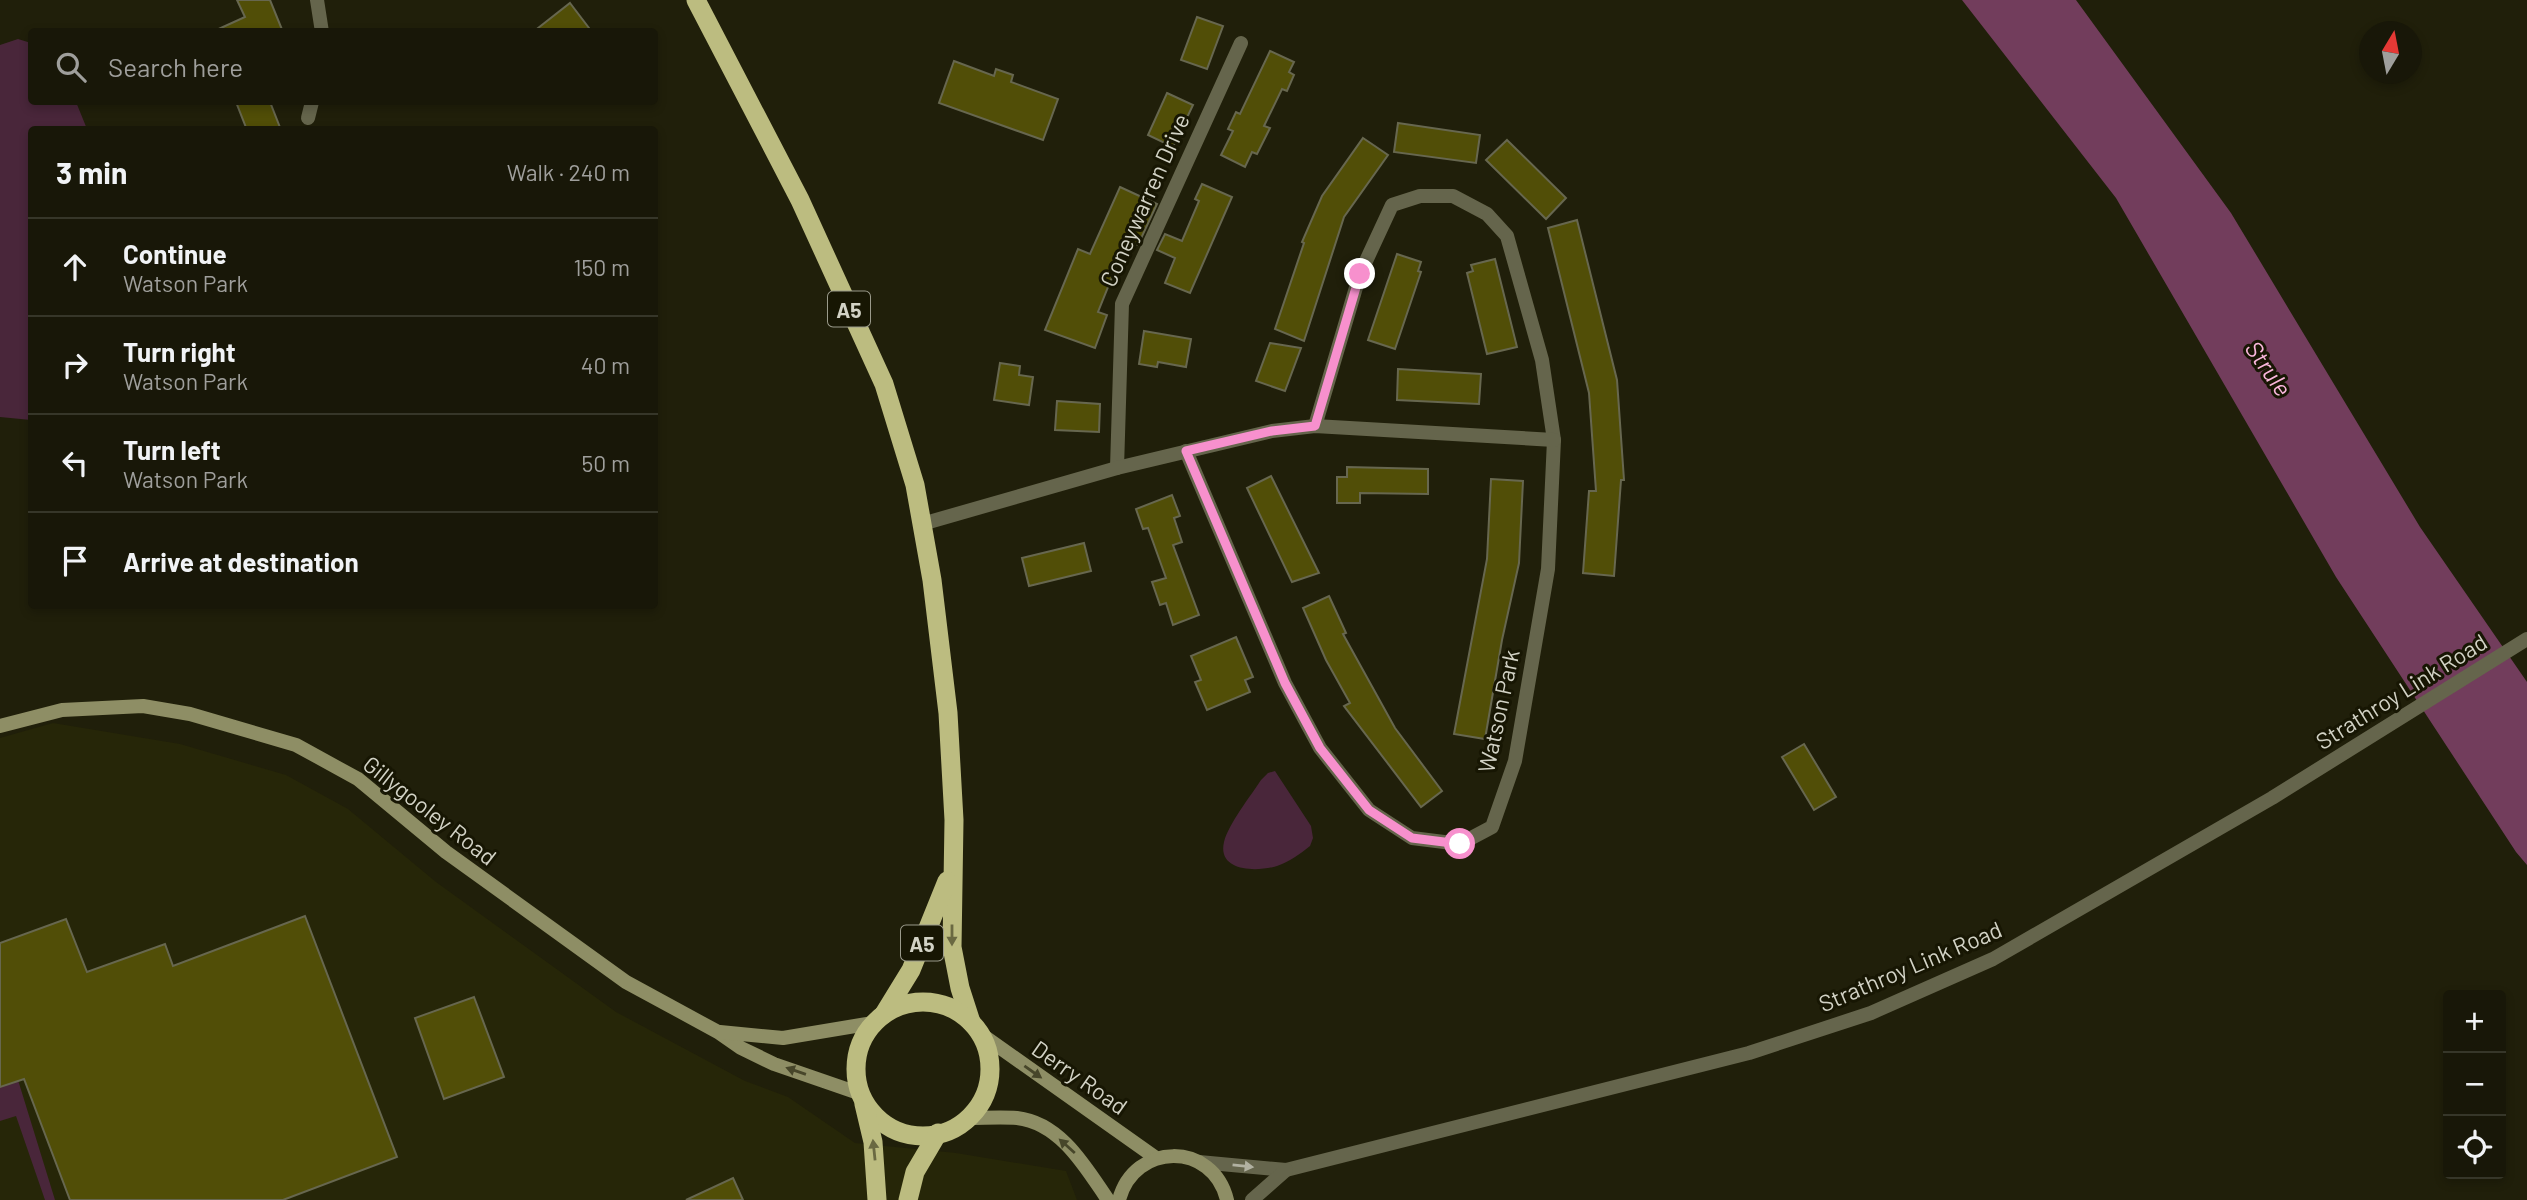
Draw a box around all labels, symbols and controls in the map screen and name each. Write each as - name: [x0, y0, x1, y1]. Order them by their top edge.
- north arrow: [2359, 21, 2422, 84]
- search box: [28, 28, 658, 105]
- icon: search: [52, 48, 90, 86]
- text: Search here: [108, 51, 243, 82]
- street label: Coneywarren Drive: [1093, 109, 1195, 291]
- text: 3 min: [56, 154, 127, 190]
- text: Walk · 240 m: [507, 158, 630, 186]
- text: Continue: [123, 238, 227, 269]
- icon: ahead: [56, 248, 94, 286]
- text: 150 m: [574, 253, 630, 281]
- route end: [1344, 258, 1375, 289]
- text: Watson Park: [123, 269, 248, 297]
- road number: A5: [828, 292, 870, 326]
- water label: Strule: [2240, 335, 2298, 401]
- text: Turn right: [123, 336, 236, 367]
- icon: right: [56, 346, 94, 384]
- text: 40 m: [581, 351, 630, 379]
- text: Watson Park: [123, 367, 248, 395]
- text: Turn left: [123, 434, 221, 465]
- icon: left: [56, 444, 94, 482]
- text: 50 m: [582, 449, 630, 477]
- text: Watson Park: [123, 465, 248, 493]
- icon: arrive: [56, 542, 94, 580]
- text: Arrive at destination: [123, 546, 359, 577]
- street label: Strathroy Link Road: [2310, 627, 2492, 755]
- street label: Watson Park: [1471, 647, 1525, 775]
- street label: Gillygooley Road: [358, 749, 502, 871]
- route start: [1444, 828, 1475, 859]
- street label: Strathroy Link Road: [1814, 915, 2006, 1017]
- one-way arrow: [946, 924, 958, 946]
- road number: A5: [901, 926, 943, 960]
- map controls: [2443, 990, 2506, 1179]
- button: +: [2443, 990, 2506, 1053]
- street label: Derry Road: [1027, 1034, 1133, 1120]
- button: −: [2443, 1053, 2506, 1116]
- one-way arrow: [1024, 1065, 1042, 1079]
- one-way arrow: [786, 1066, 807, 1077]
- button: locate: [2443, 1116, 2506, 1179]
- one-way arrow: [868, 1138, 879, 1160]
- one-way arrow: [1058, 1138, 1076, 1154]
- one-way arrow: [1232, 1161, 1254, 1172]

